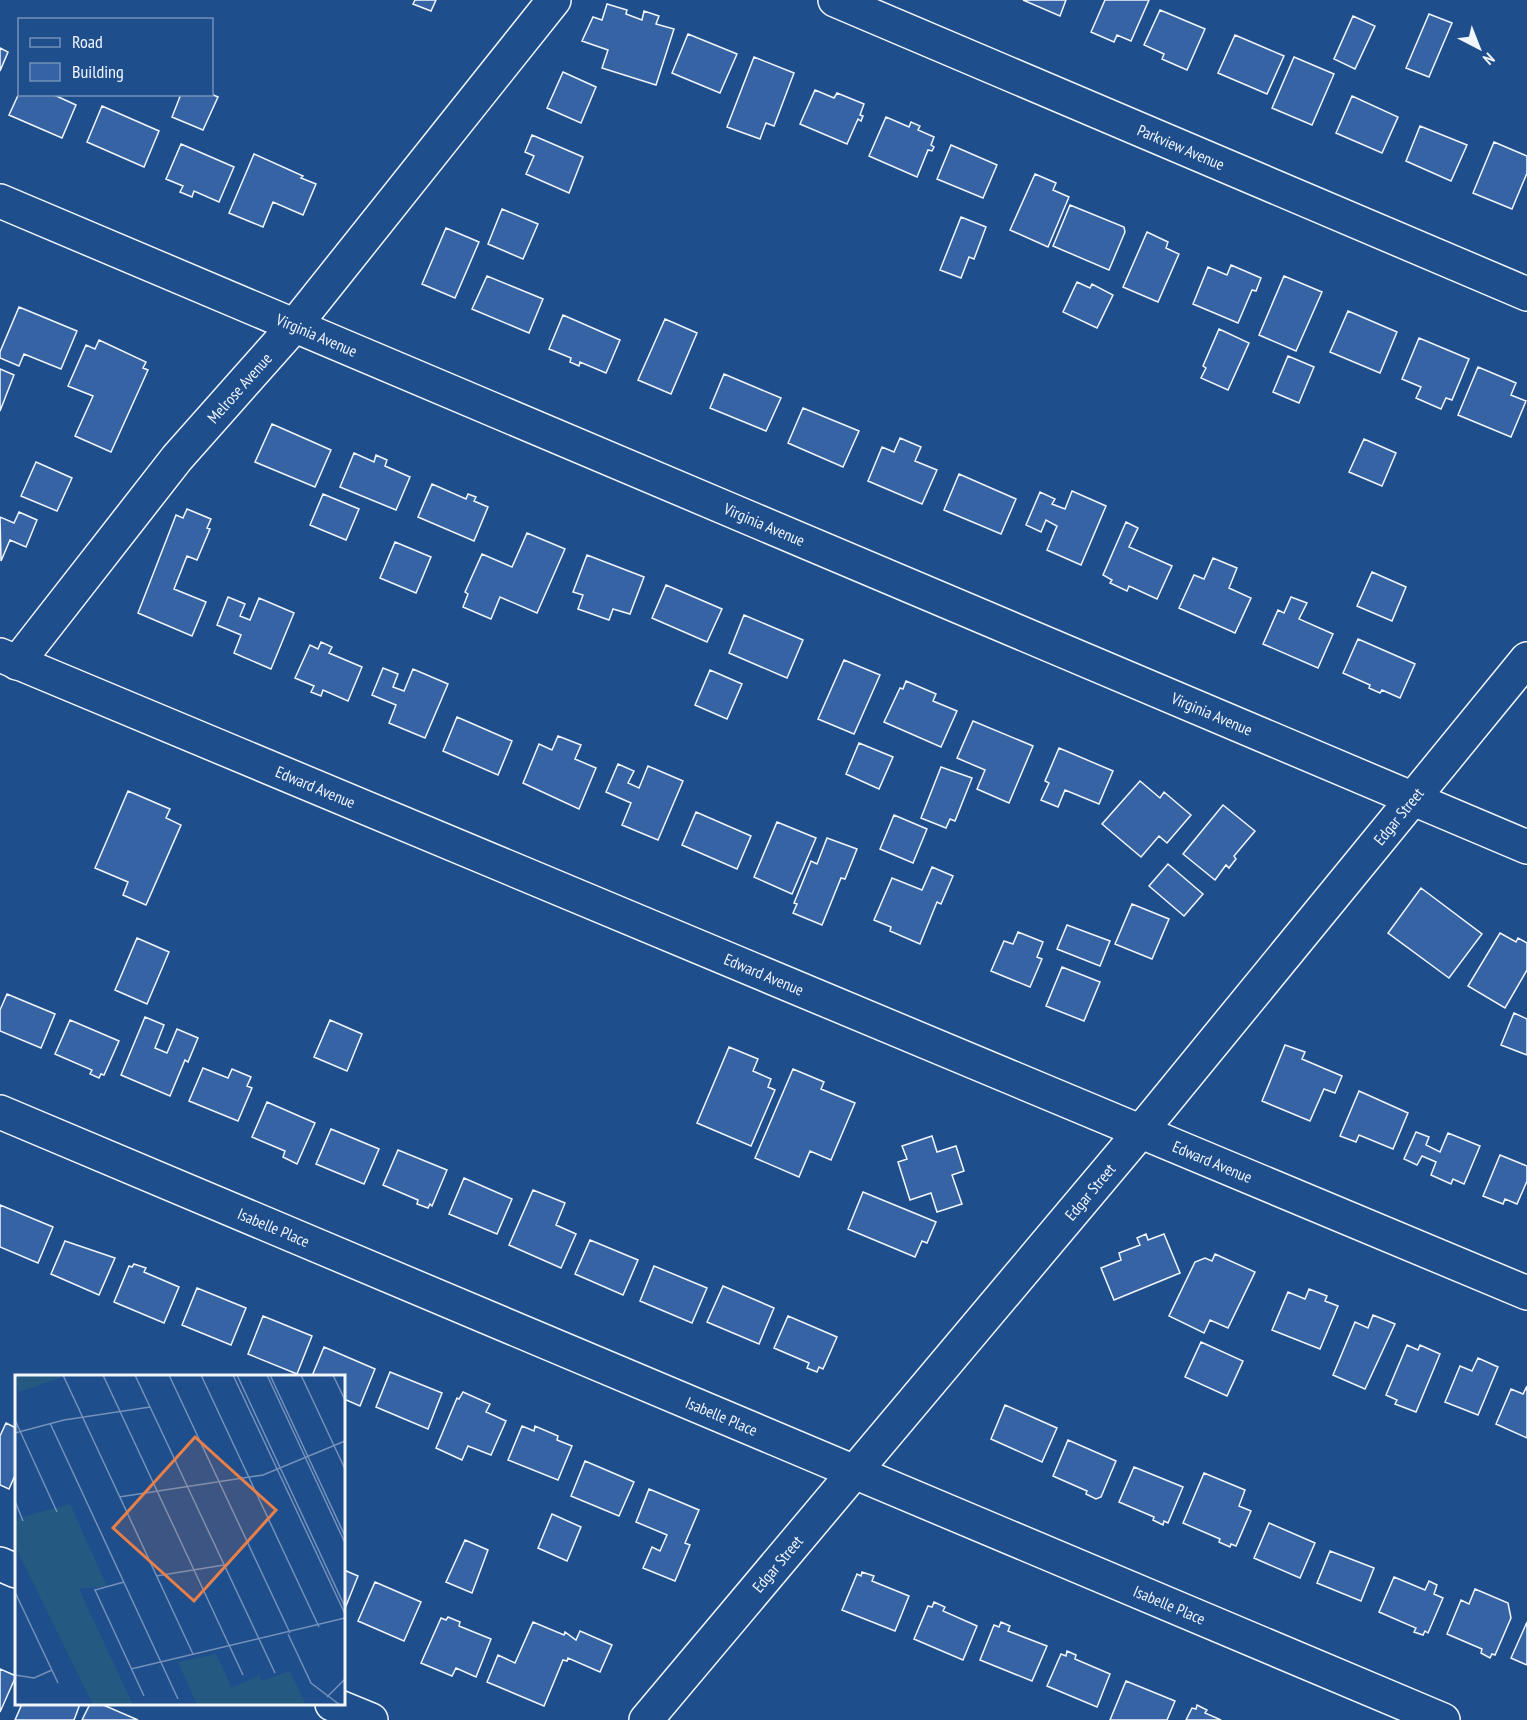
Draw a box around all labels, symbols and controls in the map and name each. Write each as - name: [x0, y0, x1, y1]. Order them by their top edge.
- legend: [18, 18, 213, 96]
- north arrow: [1449, 18, 1509, 78]
- text: Road: [72, 30, 103, 53]
- text: N: [1479, 49, 1499, 69]
- text: Building: [72, 60, 124, 83]
- street label: Parkview Avenue: [1135, 120, 1228, 174]
- street label: Virginia Avenue: [272, 309, 360, 361]
- street label: Melrose Avenue: [203, 348, 276, 427]
- street label: Virginia Avenue: [720, 498, 808, 550]
- street label: Virginia Avenue: [1168, 687, 1256, 740]
- street label: Edward Avenue: [273, 761, 358, 812]
- street label: Edgar Street: [1369, 783, 1428, 849]
- street label: Edward Avenue: [721, 949, 807, 1000]
- street label: Edward Avenue: [1170, 1136, 1255, 1187]
- street label: Edgar Street: [1060, 1159, 1120, 1224]
- street label: Isabelle Place: [235, 1203, 313, 1251]
- inset map: [15, 1375, 345, 1705]
- street label: Isabelle Place: [683, 1392, 760, 1440]
- street label: Edgar Street: [748, 1531, 807, 1596]
- street label: Isabelle Place: [1131, 1581, 1208, 1629]

